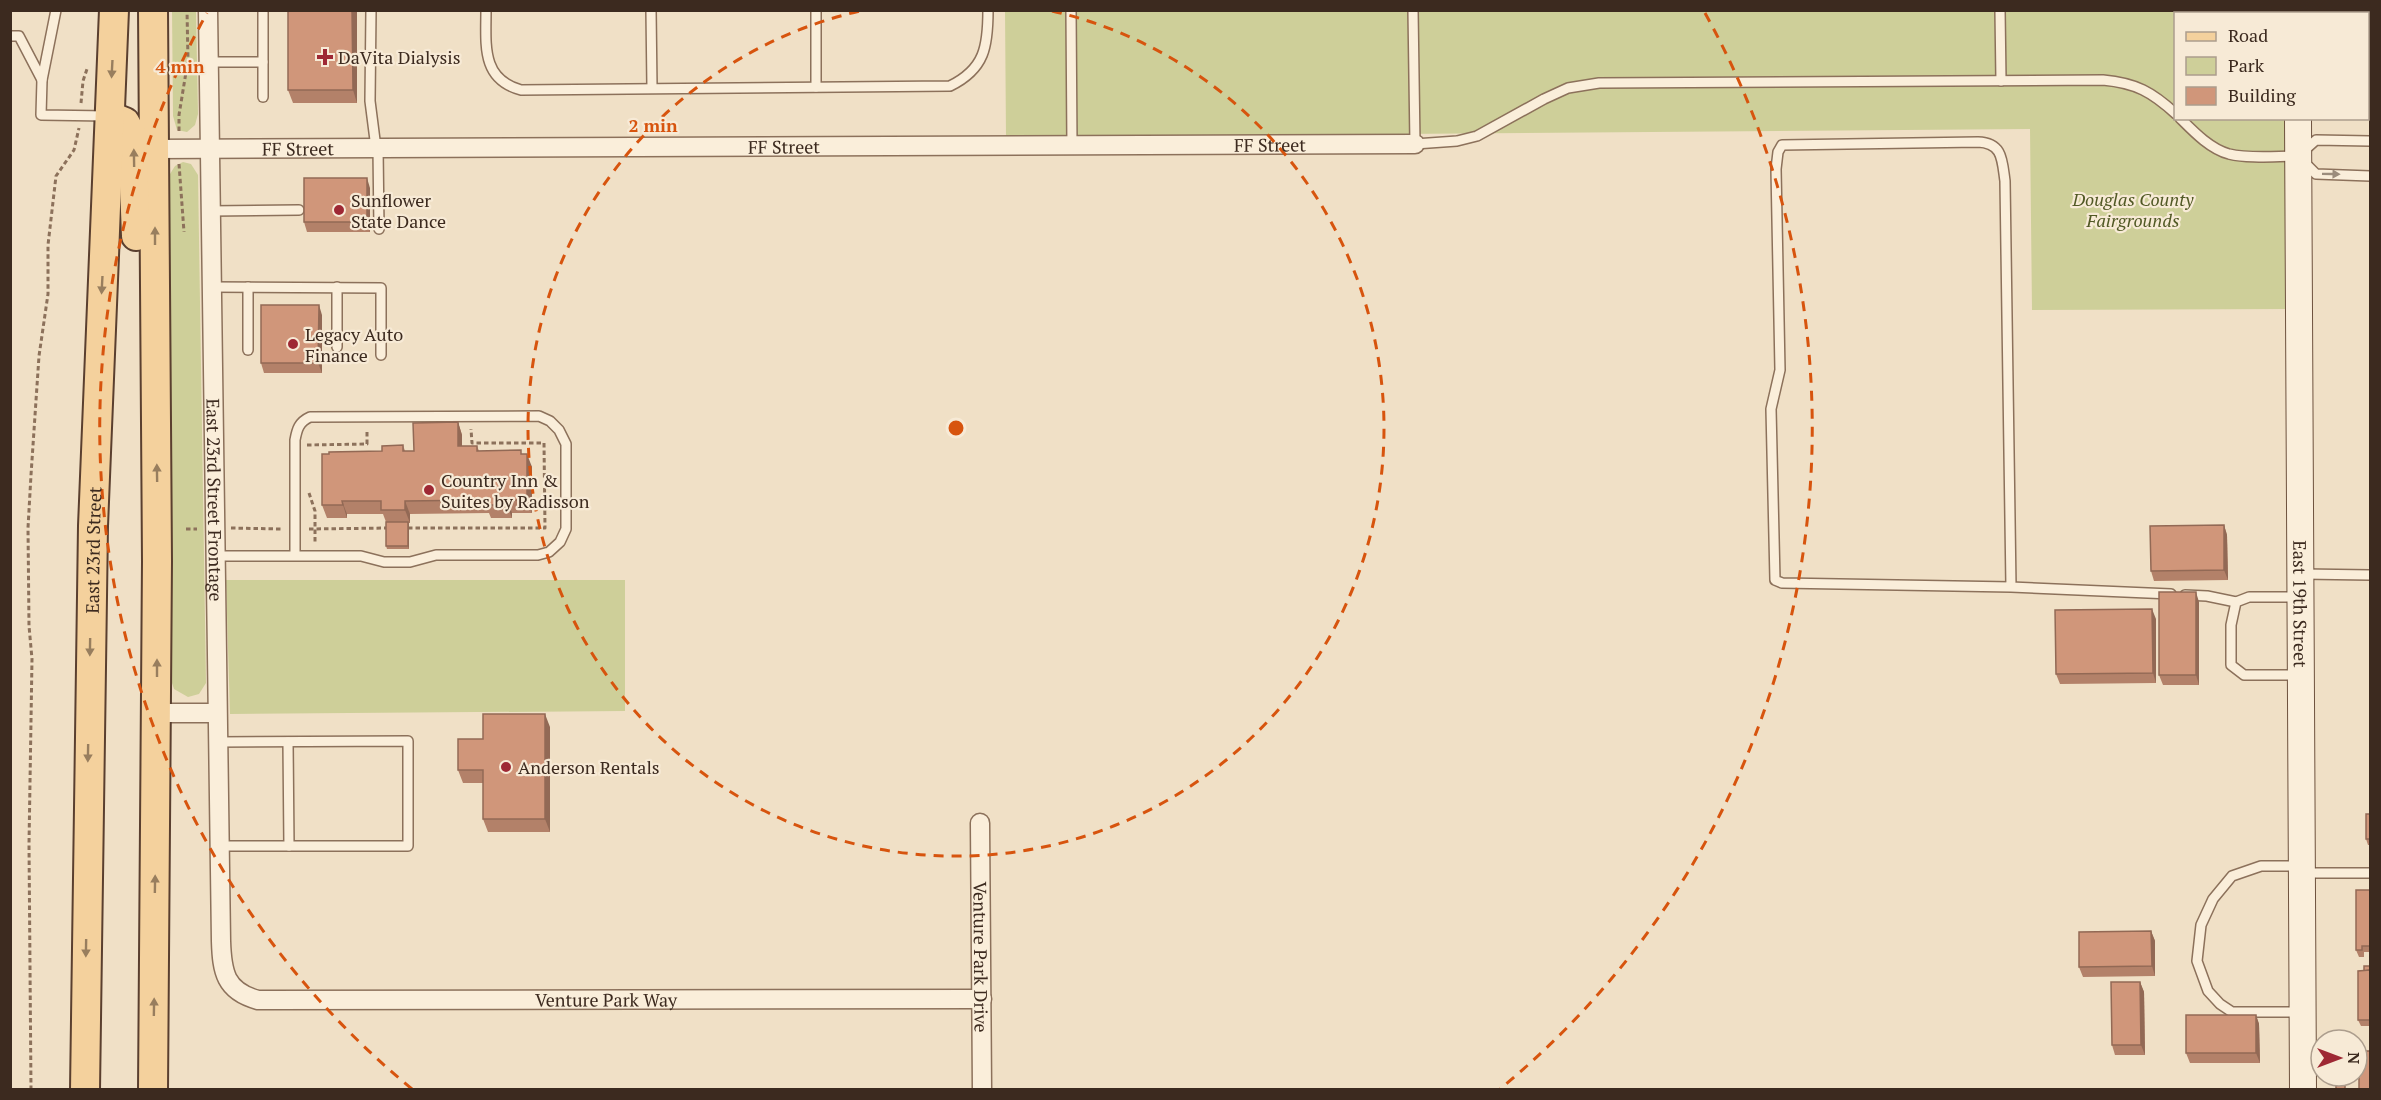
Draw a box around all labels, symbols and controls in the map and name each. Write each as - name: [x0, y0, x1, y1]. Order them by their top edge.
- legend: [2174, 12, 2369, 120]
- text: Road: [2228, 23, 2268, 47]
- place label: DaVita Dialysis: [338, 45, 460, 69]
- marker: DaVita Dialysis: [316, 48, 334, 66]
- text: Park: [2228, 53, 2265, 77]
- text: 4 min: [155, 54, 205, 78]
- one-way arrow: [107, 59, 116, 78]
- text: Building: [2228, 83, 2296, 107]
- text: 2 min: [628, 113, 678, 137]
- street label: FF Street: [1234, 132, 1306, 157]
- street label: FF Street: [748, 134, 820, 159]
- street label: FF Street: [262, 136, 334, 161]
- one-way arrow: [129, 149, 139, 168]
- one-way arrow: [2321, 169, 2340, 179]
- park label: Douglas County Fairgrounds: [2071, 187, 2194, 232]
- place label: Sunflower State Dance: [351, 188, 446, 233]
- marker: Sunflower State Dance: [332, 203, 346, 217]
- one-way arrow: [150, 226, 160, 245]
- one-way arrow: [97, 275, 106, 294]
- place label: Legacy Auto Finance: [305, 322, 403, 367]
- marker: Legacy Auto Finance: [286, 337, 300, 351]
- street label: East 23rd Street Frontage: [201, 398, 228, 602]
- centre of rings: [946, 418, 966, 438]
- one-way arrow: [152, 463, 162, 482]
- place label: Country Inn & Suites by Radisson: [441, 468, 590, 513]
- marker: Country Inn & Suites by Radisson: [422, 483, 436, 497]
- street label: East 23rd Street: [80, 486, 107, 614]
- street label: East 19th Street: [2288, 540, 2313, 668]
- one-way arrow: [85, 638, 95, 657]
- one-way arrow: [152, 658, 162, 677]
- one-way arrow: [83, 743, 93, 762]
- place label: Anderson Rentals: [518, 755, 660, 779]
- marker: Anderson Rentals: [499, 760, 513, 774]
- one-way arrow: [150, 874, 160, 893]
- street label: Venture Park Drive: [968, 881, 994, 1033]
- one-way arrow: [81, 938, 91, 957]
- street label: Venture Park Way: [535, 987, 678, 1012]
- one-way arrow: [149, 998, 159, 1017]
- north arrow: [2309, 1028, 2369, 1088]
- text: N: [2343, 1052, 2365, 1064]

